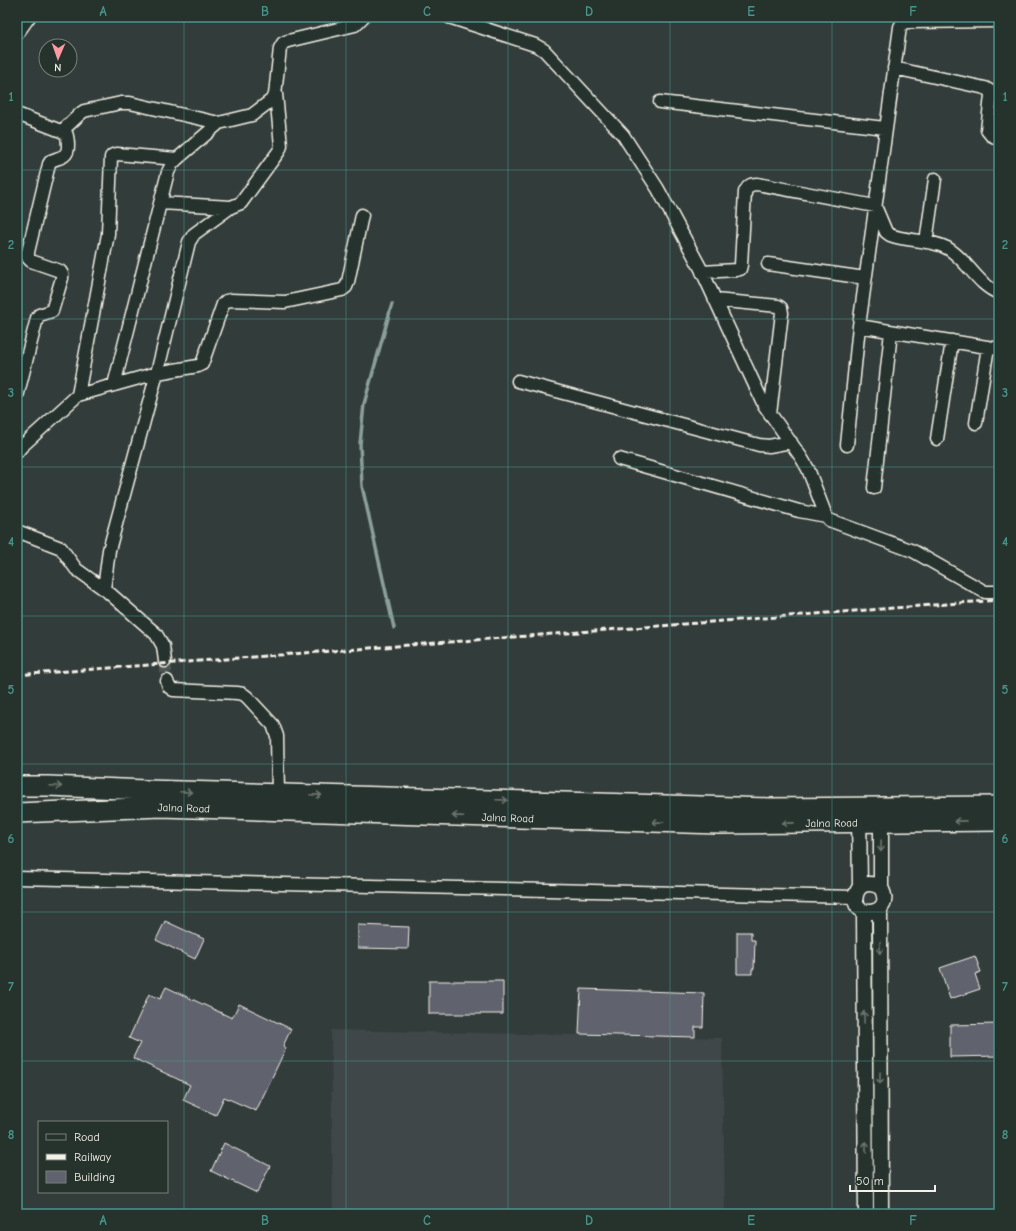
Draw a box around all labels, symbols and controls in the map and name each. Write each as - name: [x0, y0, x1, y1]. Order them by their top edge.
- text: A: [99, 4, 107, 19]
- text: B: [261, 4, 269, 19]
- text: C: [423, 4, 431, 19]
- text: D: [585, 4, 593, 19]
- text: E: [747, 4, 755, 19]
- text: F: [909, 4, 917, 19]
- north arrow: [38, 38, 78, 78]
- text: N: [54, 61, 61, 74]
- text: 1: [8, 89, 14, 104]
- text: 1: [1002, 89, 1008, 104]
- text: 2: [8, 237, 14, 252]
- text: 2: [1002, 237, 1008, 252]
- text: 3: [8, 385, 14, 400]
- text: 3: [1002, 385, 1008, 400]
- text: 4: [8, 534, 14, 549]
- text: 4: [1002, 534, 1008, 549]
- text: 5: [8, 682, 15, 697]
- text: 5: [1002, 682, 1009, 697]
- one-way arrow: [49, 783, 62, 790]
- one-way arrow: [179, 788, 192, 795]
- one-way arrow: [309, 791, 322, 799]
- one-way arrow: [495, 796, 508, 804]
- street label: Jalna Road: [157, 800, 210, 815]
- street label: Jalna Road: [481, 810, 534, 825]
- one-way arrow: [452, 812, 465, 820]
- street label: Jalna Road: [805, 816, 858, 830]
- one-way arrow: [954, 817, 967, 825]
- one-way arrow: [652, 818, 665, 826]
- one-way arrow: [782, 819, 795, 827]
- text: 6: [8, 831, 15, 846]
- text: 6: [1002, 831, 1009, 846]
- one-way arrow: [877, 839, 885, 852]
- one-way arrow: [876, 941, 884, 954]
- text: 7: [8, 979, 14, 994]
- text: 7: [1002, 979, 1008, 994]
- one-way arrow: [861, 1011, 868, 1024]
- one-way arrow: [876, 1071, 884, 1084]
- legend: [38, 1121, 168, 1193]
- text: 8: [8, 1127, 14, 1142]
- text: 8: [1002, 1127, 1008, 1142]
- text: Road: [74, 1130, 100, 1144]
- one-way arrow: [862, 1141, 870, 1154]
- text: Railway: [74, 1150, 112, 1164]
- scale bar: [850, 1167, 935, 1193]
- text: Building: [74, 1170, 115, 1184]
- text: 50 m: [856, 1174, 884, 1188]
- text: A: [99, 1213, 107, 1228]
- text: B: [261, 1213, 269, 1228]
- text: C: [423, 1213, 431, 1228]
- text: D: [585, 1213, 593, 1228]
- text: E: [747, 1213, 755, 1228]
- text: F: [909, 1213, 917, 1228]

